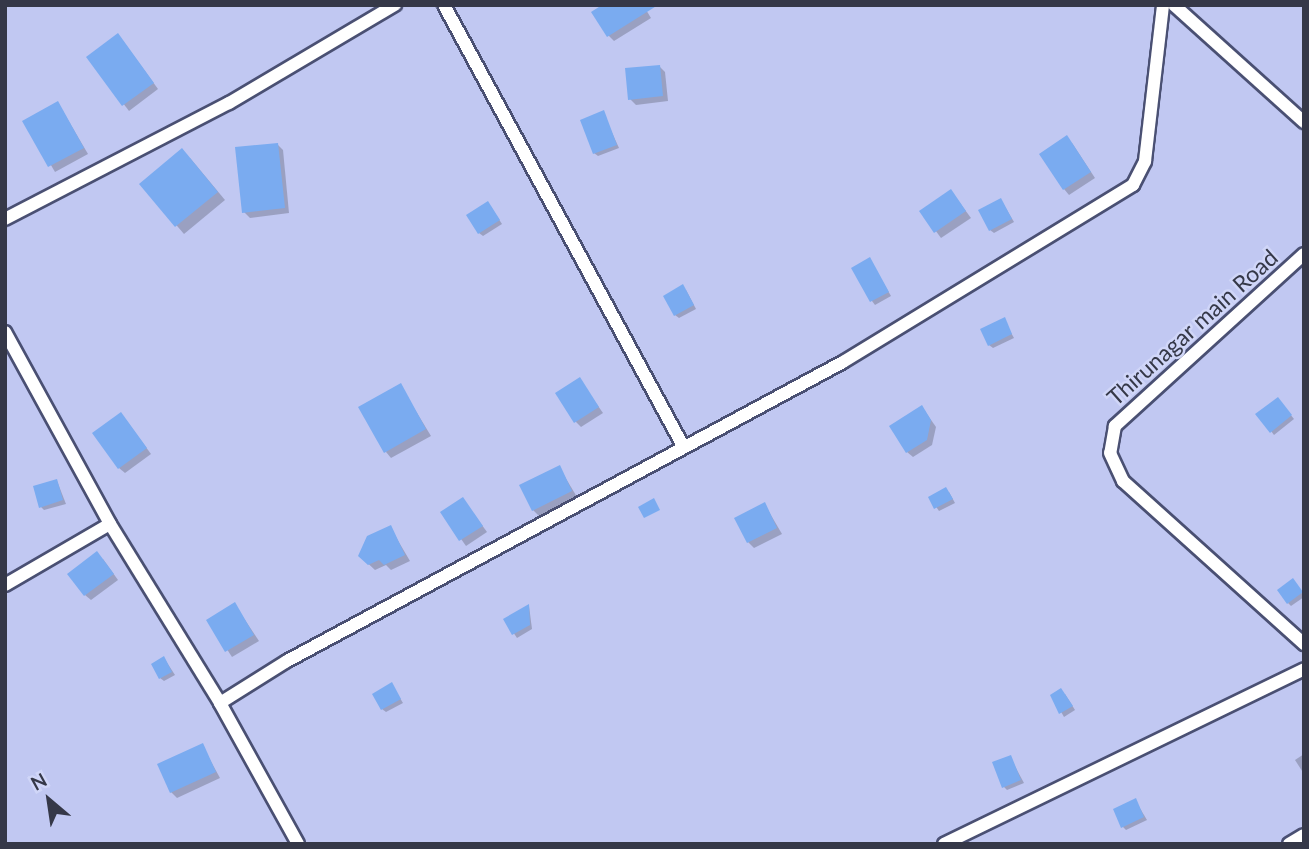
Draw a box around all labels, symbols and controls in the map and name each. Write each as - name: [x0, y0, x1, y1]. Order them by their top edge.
- street label: Thirunagar main Road: [1101, 243, 1283, 411]
- north arrow: [14, 765, 84, 835]
- text: N: [27, 768, 51, 795]

